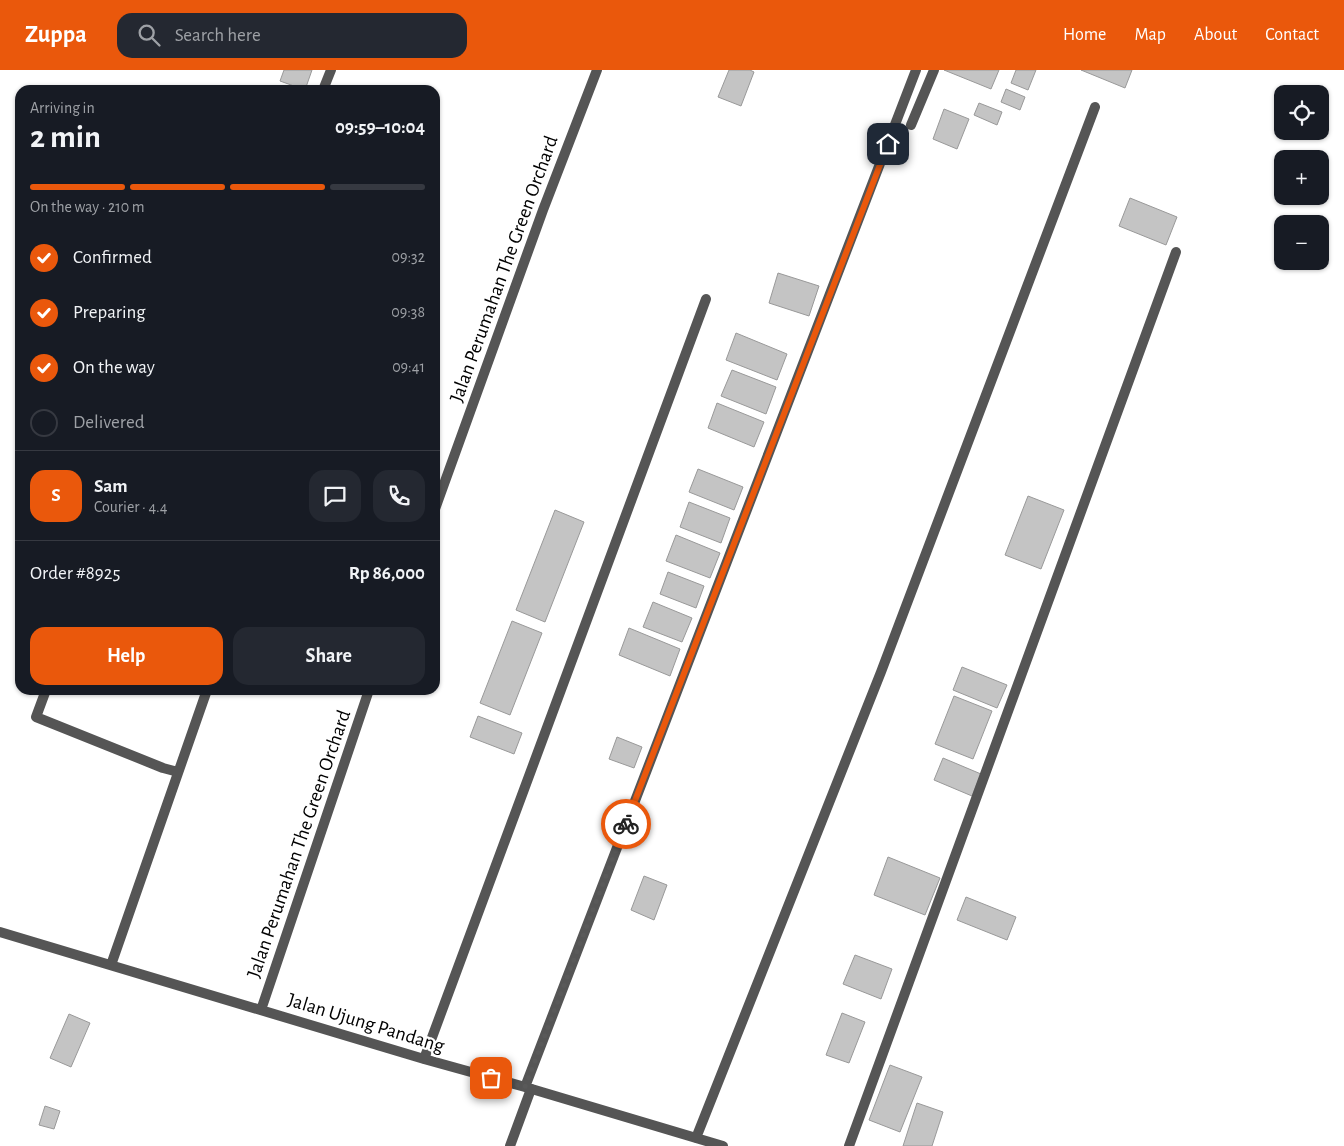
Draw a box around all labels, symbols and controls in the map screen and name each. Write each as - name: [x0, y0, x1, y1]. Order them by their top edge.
- search box: [117, 13, 467, 58]
- icon: search: [135, 21, 163, 49]
- text: Zuppa: [25, 23, 87, 47]
- text: Search here: [175, 26, 261, 45]
- text: Home: [1063, 26, 1106, 44]
- text: Map: [1134, 26, 1166, 44]
- text: About: [1194, 26, 1237, 44]
- text: Contact: [1265, 26, 1319, 44]
- map controls: [1274, 85, 1329, 270]
- button: locate: [1274, 85, 1329, 140]
- text: Arriving in: [30, 100, 95, 116]
- text: 09:59–10:04: [335, 118, 425, 137]
- text: 2 min: [30, 121, 101, 153]
- pin: [867, 123, 909, 165]
- icon: home: [874, 130, 902, 158]
- street label: Jalan Perumahan The Green Orchard: [446, 133, 562, 405]
- button: +: [1274, 150, 1329, 205]
- text: On the way · 210 m: [30, 199, 145, 215]
- button: −: [1274, 215, 1329, 270]
- icon: check: [30, 244, 58, 272]
- text: Confirmed: [73, 248, 152, 267]
- text: 09:32: [391, 249, 425, 265]
- icon: check: [30, 299, 58, 327]
- text: Preparing: [73, 303, 146, 322]
- text: 09:38: [391, 304, 425, 320]
- icon: check: [30, 354, 58, 382]
- text: On the way: [73, 358, 155, 377]
- text: 09:41: [392, 359, 425, 375]
- text: Delivered: [73, 413, 145, 432]
- button: chat: [309, 470, 361, 522]
- button: phone: [373, 470, 425, 522]
- text: Sam: [94, 477, 128, 496]
- text: S: [51, 486, 61, 505]
- text: Courier · 4.4: [94, 499, 167, 515]
- text: Order #8925: [30, 564, 120, 583]
- text: Rp 86,000: [349, 564, 425, 583]
- button: Help: [30, 627, 223, 685]
- button: Share: [233, 627, 425, 685]
- street label: Jalan Perumahan The Green Orchard: [244, 707, 354, 981]
- courier: [601, 799, 651, 849]
- icon: bike: [612, 810, 640, 838]
- street label: Jalan Ujung Pandang: [285, 990, 447, 1056]
- pin: [470, 1057, 512, 1099]
- icon: bag: [477, 1064, 505, 1092]

